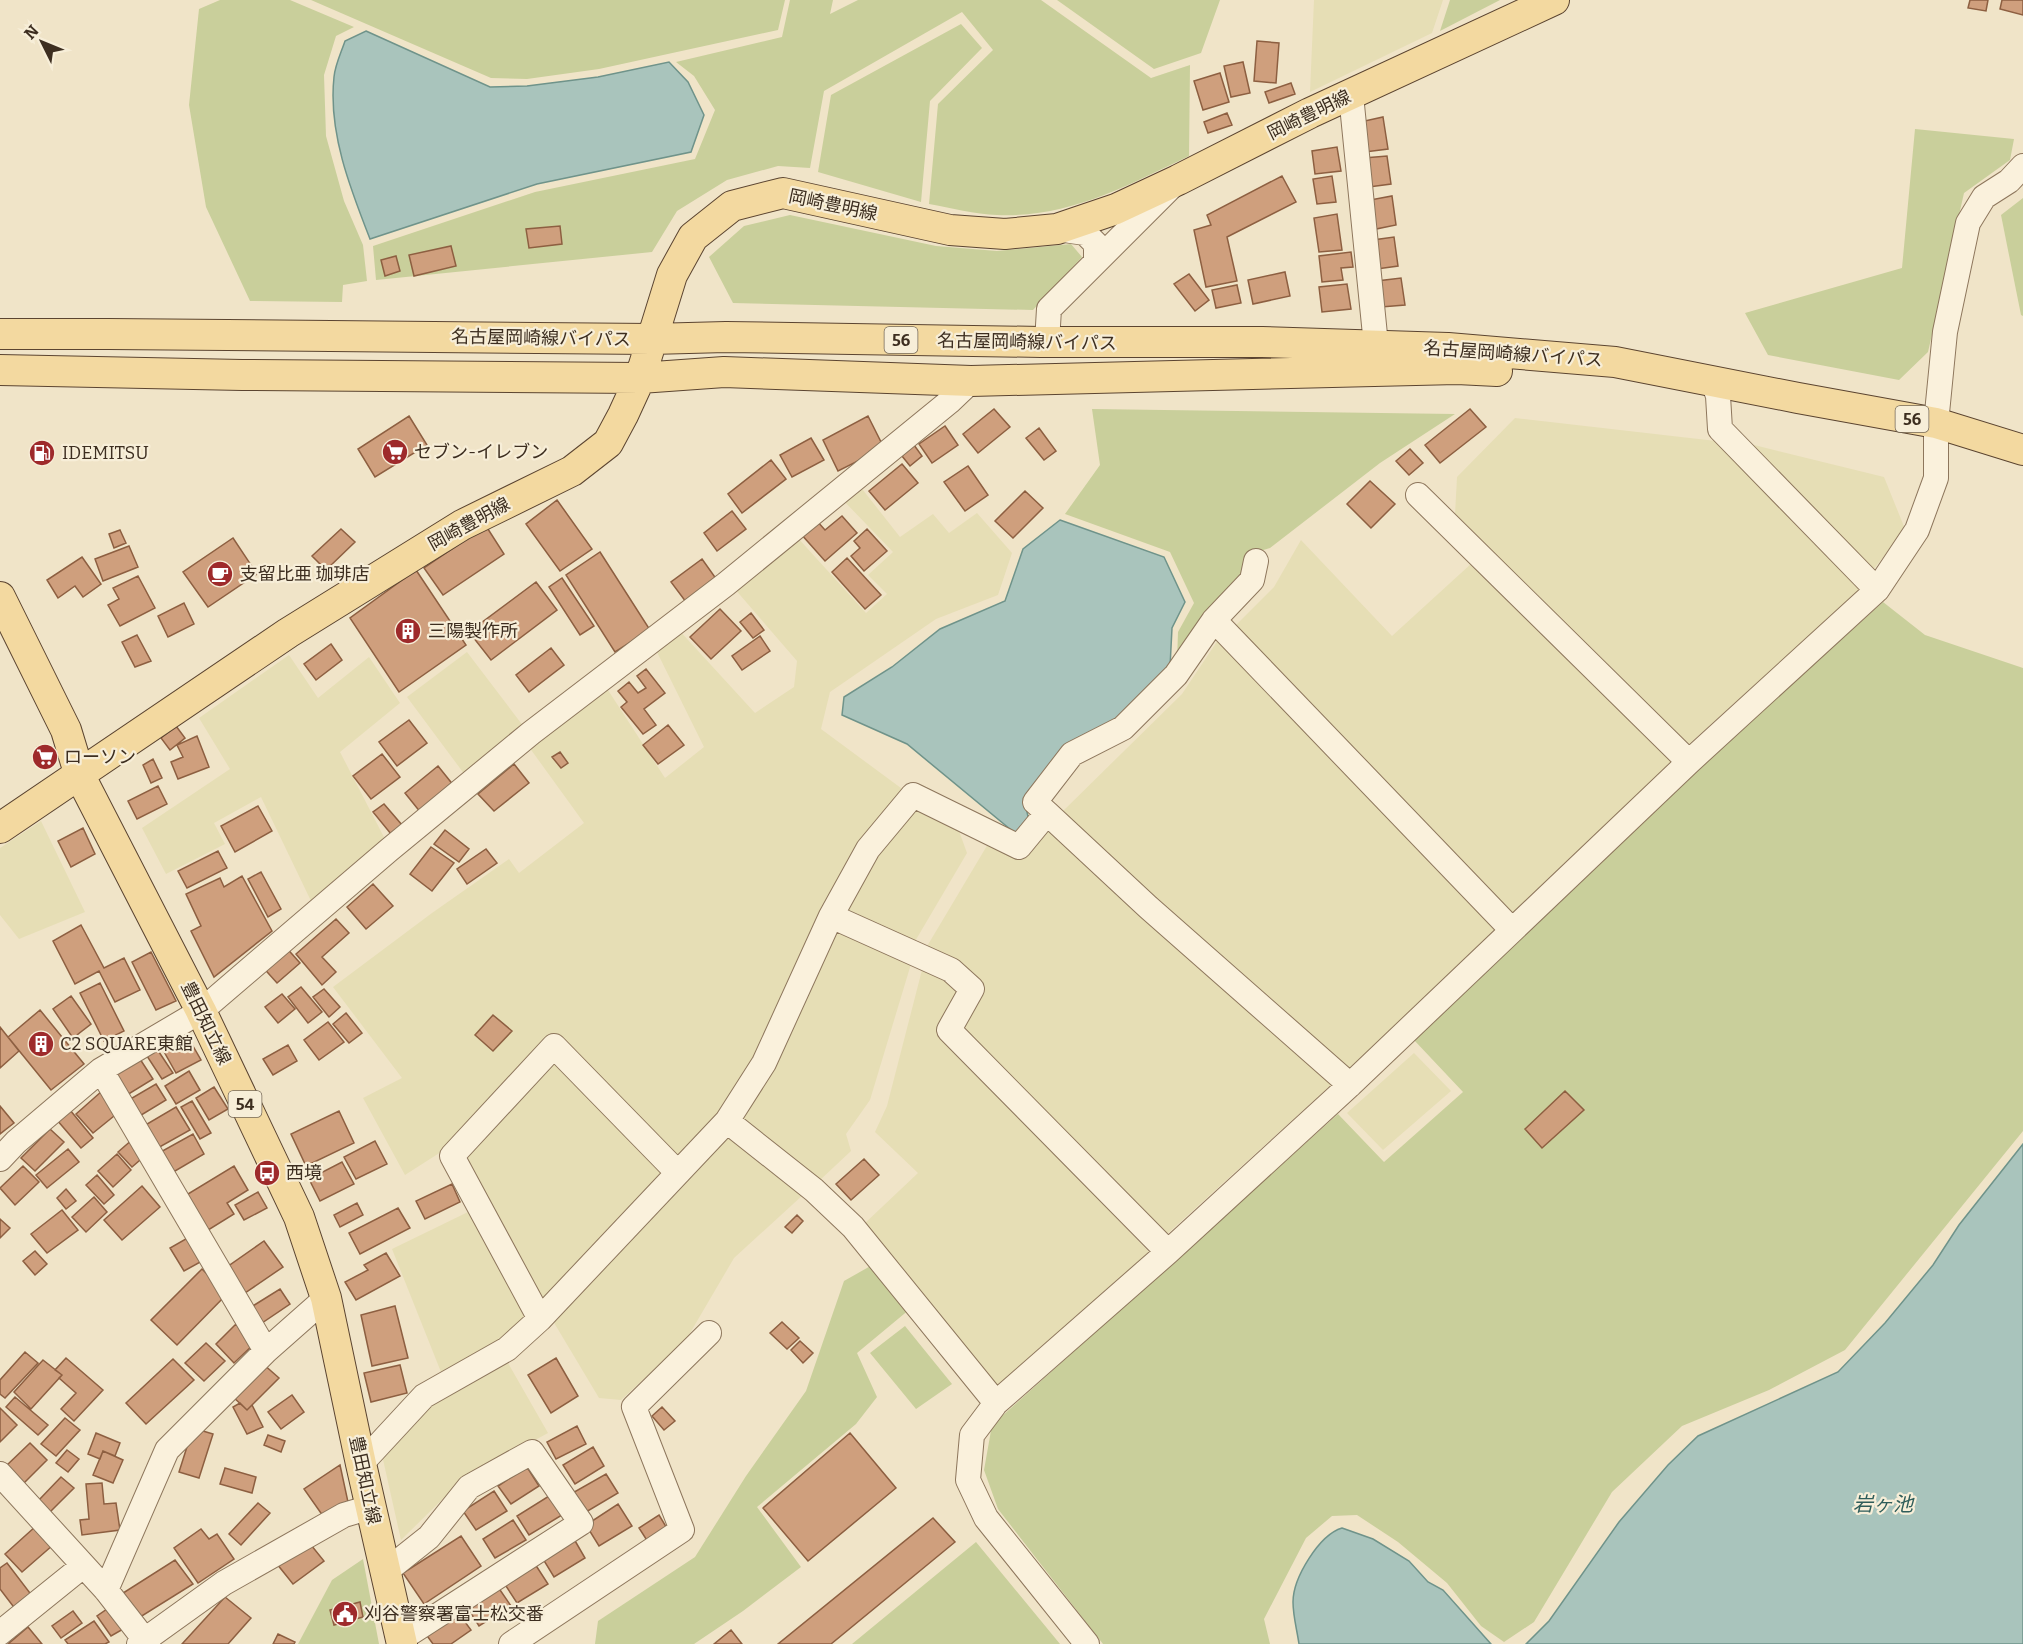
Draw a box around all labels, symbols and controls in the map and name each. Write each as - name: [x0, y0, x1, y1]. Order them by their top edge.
- north arrow: [12, 12, 72, 72]
- text: N: [20, 21, 43, 43]
- street label: 岡崎豊明線: [1264, 85, 1354, 145]
- street label: 岡崎豊明線: [787, 185, 879, 225]
- street label: 名古屋岡崎線バイパス: [451, 325, 631, 351]
- road number: 56: [884, 327, 918, 353]
- street label: 名古屋岡崎線バイパス: [937, 329, 1117, 355]
- street label: 名古屋岡崎線バイパス: [1423, 337, 1603, 371]
- road number: 56: [1896, 406, 1928, 432]
- supermarket icon: セブン-イレブン: [380, 437, 410, 467]
- fuel station icon: IDEMITSU: [27, 438, 57, 468]
- place label: セブン-イレブン: [414, 441, 548, 463]
- place label: IDEMITSU: [62, 442, 149, 464]
- street label: 岡崎豊明線: [424, 493, 514, 555]
- cafe icon: 支留比亜 珈琲店: [205, 559, 235, 589]
- place label: 支留比亜 珈琲店: [240, 563, 370, 585]
- building icon: 三陽製作所: [393, 616, 423, 646]
- place label: 三陽製作所: [428, 620, 518, 642]
- supermarket icon: ローソン: [30, 742, 60, 772]
- place label: ローソン: [64, 746, 136, 768]
- street label: 豊田知立線: [176, 978, 236, 1068]
- building icon: C2 SQUARE東館: [26, 1029, 56, 1059]
- place label: C2 SQUARE東館: [60, 1033, 193, 1055]
- road number: 54: [228, 1091, 262, 1117]
- bus stop icon: 西境: [252, 1158, 282, 1188]
- place label: 西境: [286, 1162, 322, 1184]
- street label: 豊田知立線: [345, 1434, 385, 1526]
- water label: 岩ヶ池: [1853, 1492, 1915, 1516]
- public building icon: 刈谷警察署富士松交番: [330, 1599, 360, 1629]
- place label: 刈谷警察署富士松交番: [364, 1603, 544, 1625]

